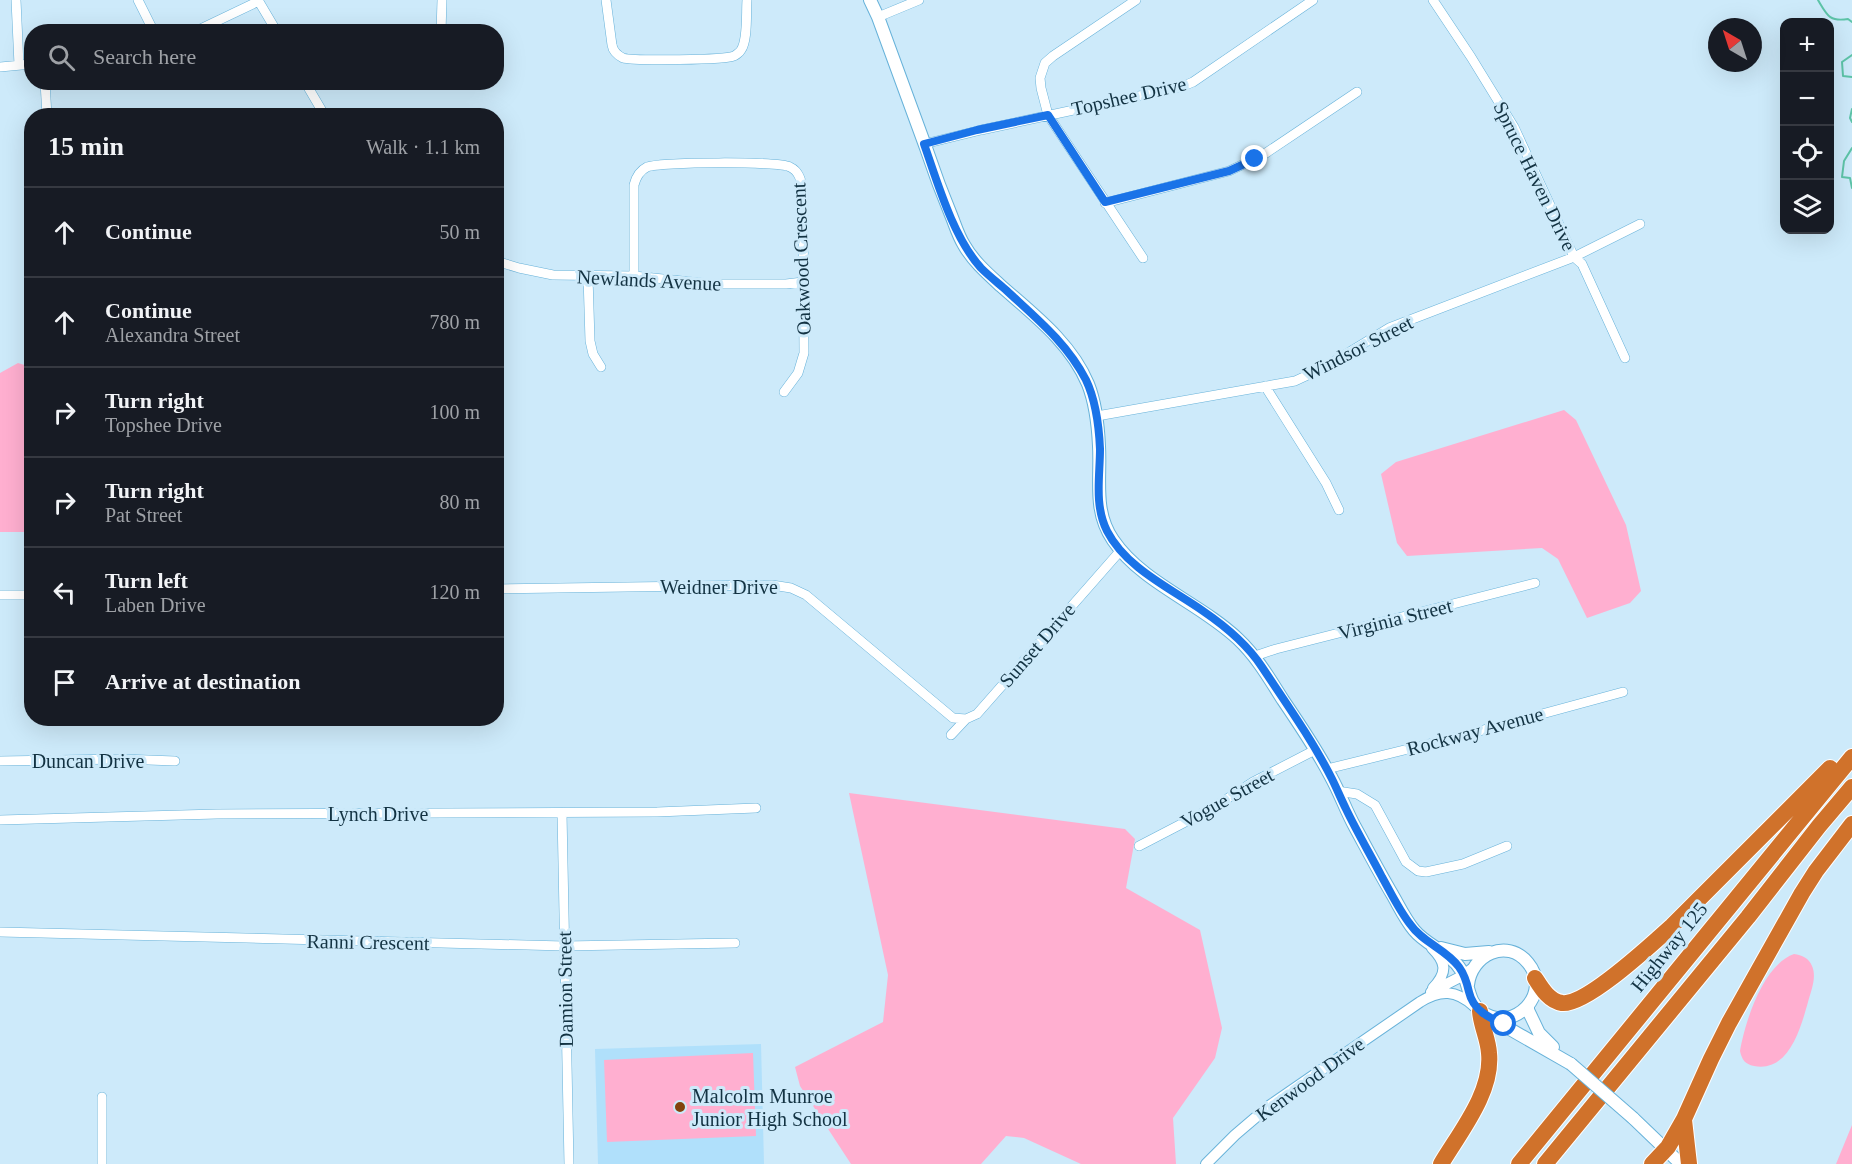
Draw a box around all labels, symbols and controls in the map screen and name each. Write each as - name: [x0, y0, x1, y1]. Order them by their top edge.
- north arrow: [1708, 18, 1762, 72]
- map controls: [1780, 18, 1834, 234]
- button: +: [1780, 18, 1834, 72]
- search box: [24, 24, 504, 90]
- icon: search: [45, 41, 78, 74]
- text: Search here: [93, 44, 196, 69]
- street label: Topshee Drive: [1070, 72, 1189, 121]
- button: −: [1780, 72, 1834, 126]
- street label: Spruce Haven Drive: [1488, 98, 1581, 255]
- button: locate: [1780, 126, 1834, 180]
- text: 15 min: [48, 132, 124, 161]
- text: Walk · 1.1 km: [366, 136, 480, 158]
- route end: [1241, 145, 1267, 171]
- button: layers: [1780, 180, 1834, 234]
- street label: Oakwood Crescent: [787, 182, 815, 336]
- icon: ahead: [48, 216, 81, 249]
- text: Continue: [105, 219, 192, 244]
- text: 50 m: [439, 221, 480, 243]
- street label: Newlands Avenue: [576, 265, 722, 295]
- text: Continue: [105, 298, 192, 323]
- icon: ahead: [48, 306, 81, 339]
- text: 780 m: [429, 311, 480, 333]
- street label: Windsor Street: [1300, 311, 1417, 385]
- text: Alexandra Street: [105, 324, 240, 346]
- text: Turn right: [105, 388, 204, 413]
- icon: right: [48, 396, 81, 429]
- text: 100 m: [429, 401, 480, 423]
- text: Topshee Drive: [105, 414, 222, 436]
- text: Turn right: [105, 478, 204, 503]
- icon: right: [48, 486, 81, 519]
- text: 80 m: [439, 491, 480, 513]
- text: Pat Street: [105, 504, 182, 526]
- text: Turn left: [105, 568, 188, 593]
- icon: left: [48, 576, 81, 609]
- street label: Weidner Drive: [660, 576, 778, 598]
- text: 120 m: [429, 581, 480, 603]
- text: Laben Drive: [105, 594, 206, 616]
- street label: Virginia Street: [1336, 594, 1455, 645]
- street label: Sunset Drive: [995, 598, 1079, 691]
- icon: arrive: [48, 666, 81, 699]
- text: Arrive at destination: [105, 669, 301, 694]
- street label: Rockway Avenue: [1404, 702, 1546, 761]
- street label: Duncan Drive: [32, 750, 144, 772]
- street label: Vogue Street: [1177, 763, 1278, 833]
- street label: Lynch Drive: [328, 803, 428, 826]
- street label: Highway 125: [1626, 898, 1712, 997]
- street label: Ranni Crescent: [306, 930, 430, 954]
- street label: Damion Street: [553, 930, 577, 1047]
- route start: [1490, 1010, 1516, 1036]
- street label: Kenwood Drive: [1252, 1032, 1368, 1126]
- place label: Malcolm Munroe Junior High School: [692, 1085, 848, 1131]
- marker: Malcolm Munroe Junior High School: [673, 1100, 687, 1114]

